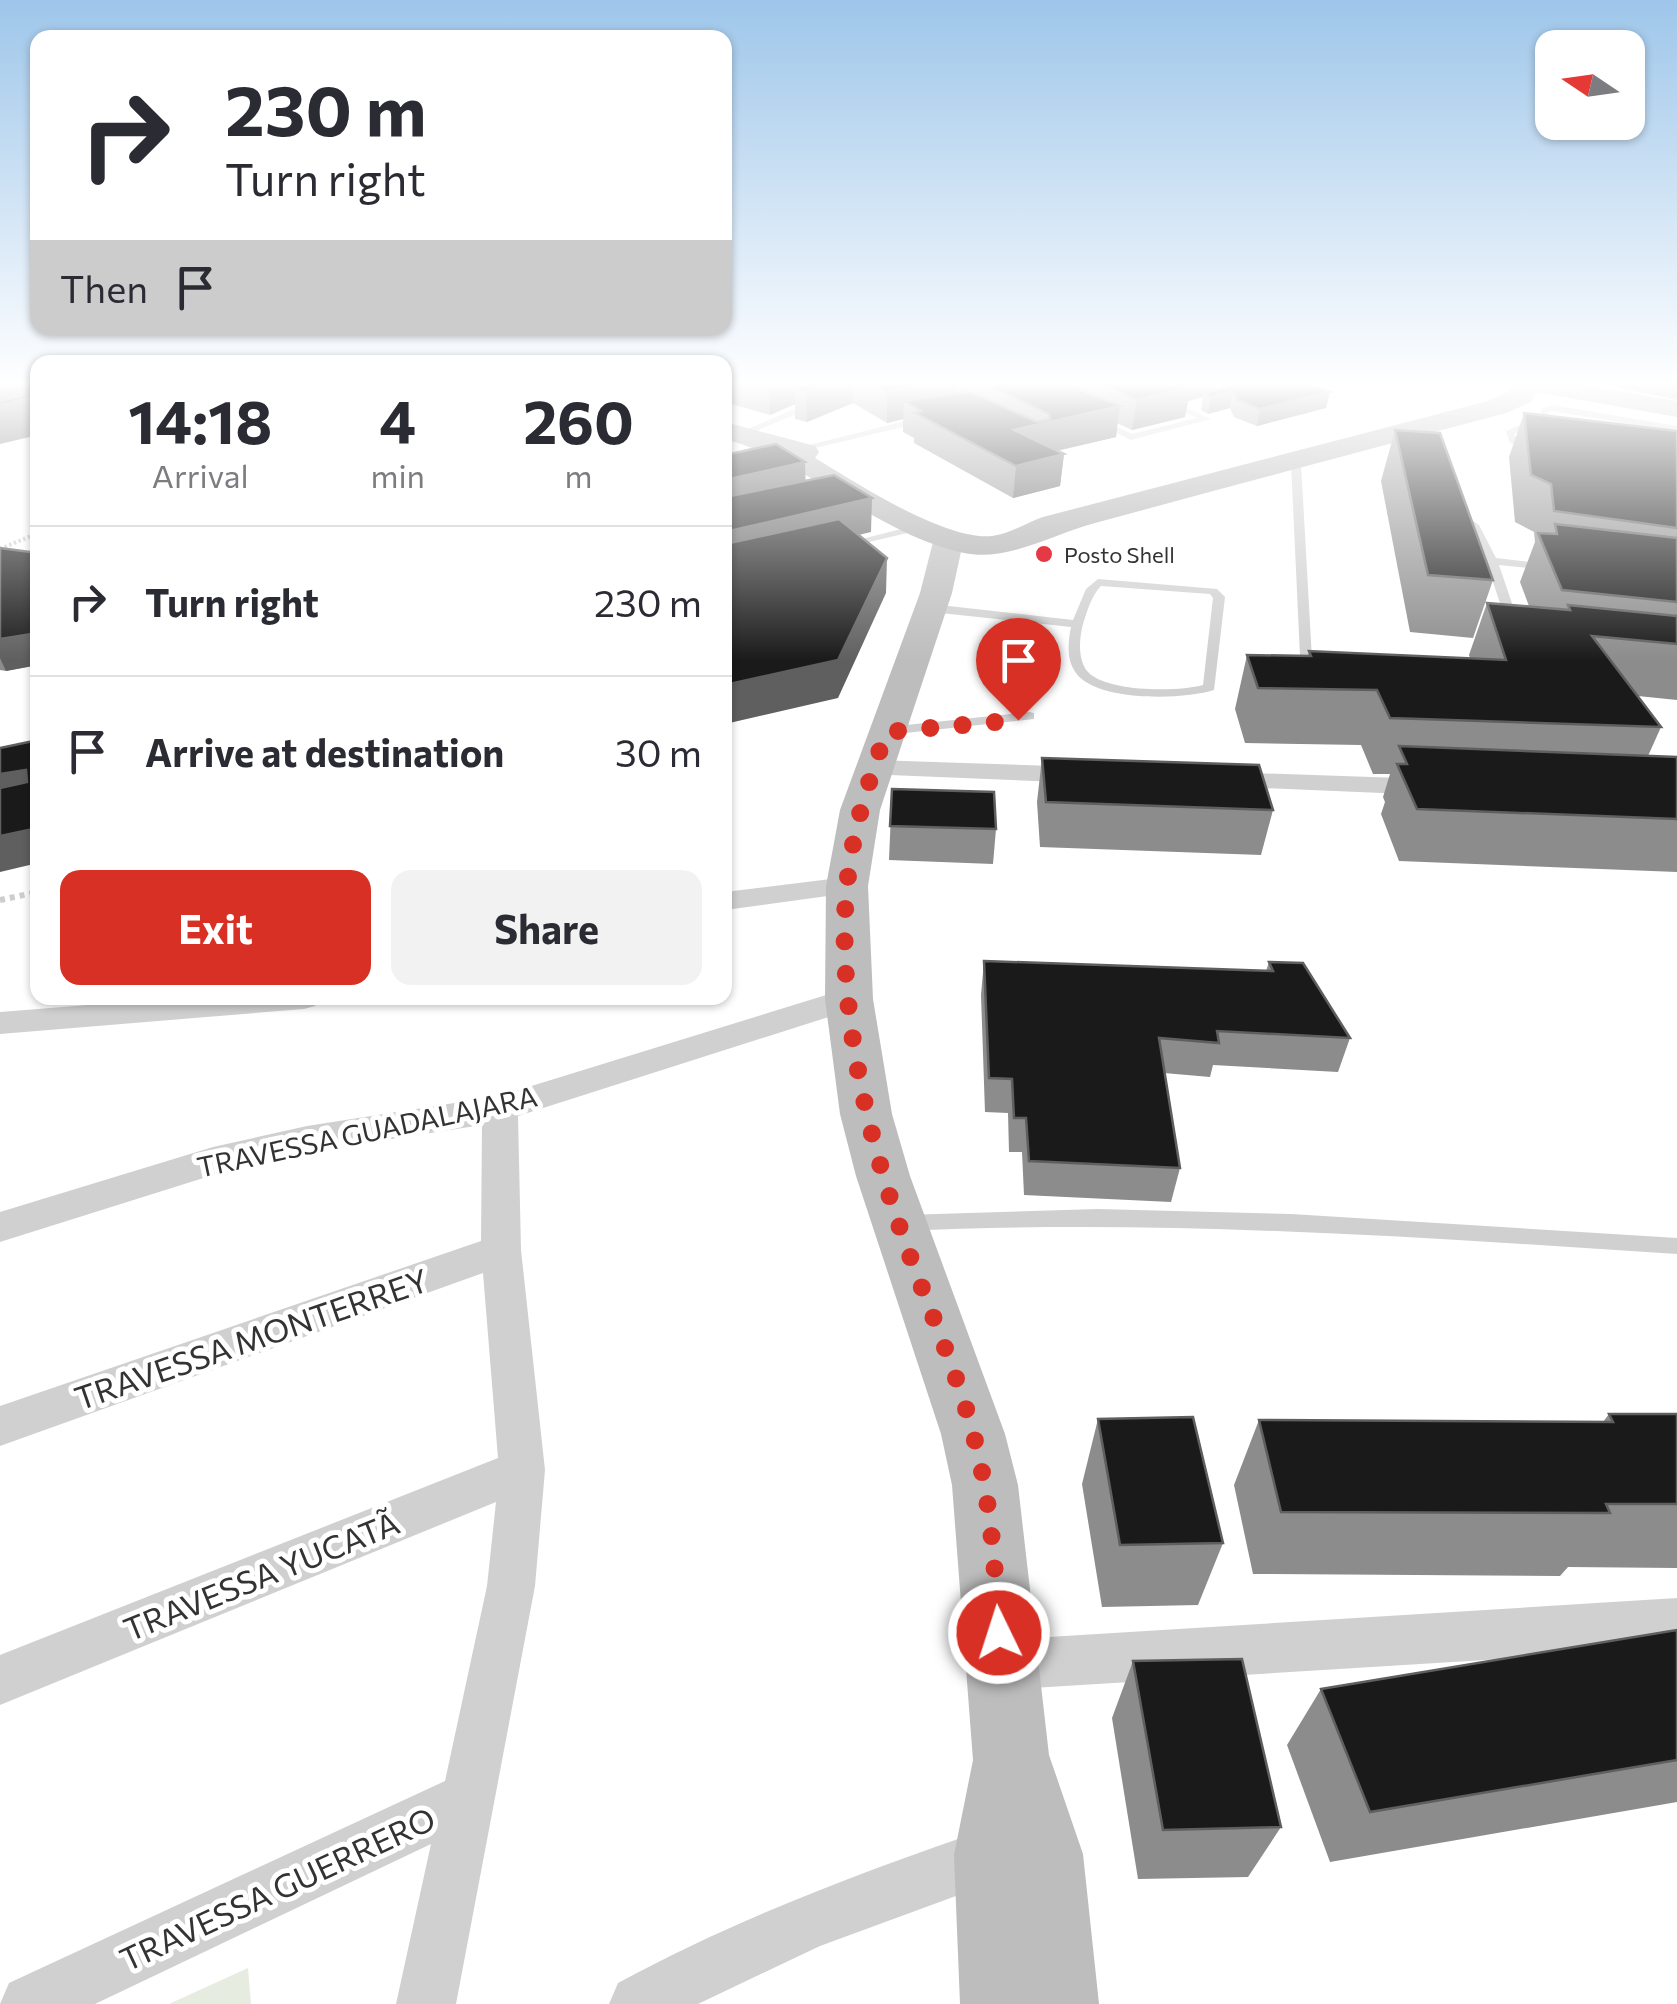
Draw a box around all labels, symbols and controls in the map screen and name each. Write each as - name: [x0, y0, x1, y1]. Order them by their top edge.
- north arrow: [1535, 30, 1645, 140]
- map controls: [1535, 30, 1645, 140]
- text: 230 m: [225, 65, 427, 150]
- icon: right: [60, 70, 190, 200]
- text: Turn right: [225, 150, 426, 205]
- icon: arrive: [168, 260, 223, 315]
- text: Then: [60, 264, 148, 311]
- text: 14:18: [128, 383, 272, 456]
- text: 4: [379, 383, 416, 456]
- text: 260: [523, 383, 634, 456]
- text: Arrival: [152, 455, 249, 495]
- text: min: [370, 455, 425, 495]
- text: m: [565, 455, 592, 495]
- place label: Posto Shell: [1064, 541, 1175, 568]
- marker: Posto Shell: [1033, 543, 1055, 565]
- icon: right: [60, 574, 115, 629]
- text: Turn right: [145, 578, 319, 625]
- text: 230 m: [594, 578, 702, 625]
- pin: [976, 618, 1061, 721]
- icon: arrive: [991, 633, 1046, 688]
- icon: arrive: [60, 724, 115, 779]
- text: Arrive at destination: [145, 728, 504, 775]
- text: 30 m: [615, 728, 702, 775]
- button: Exit: [60, 870, 371, 985]
- button: Share: [391, 870, 702, 985]
- street label: TRAVESSA GUADALAJARA: [194, 1078, 540, 1184]
- street label: TRAVESSA MONTERREY: [69, 1259, 433, 1417]
- street label: TRAVESSA YUCATÃ: [117, 1501, 405, 1649]
- position arrow: [947, 1581, 1051, 1685]
- street label: TRAVESSA GUERRERO: [113, 1797, 441, 1979]

